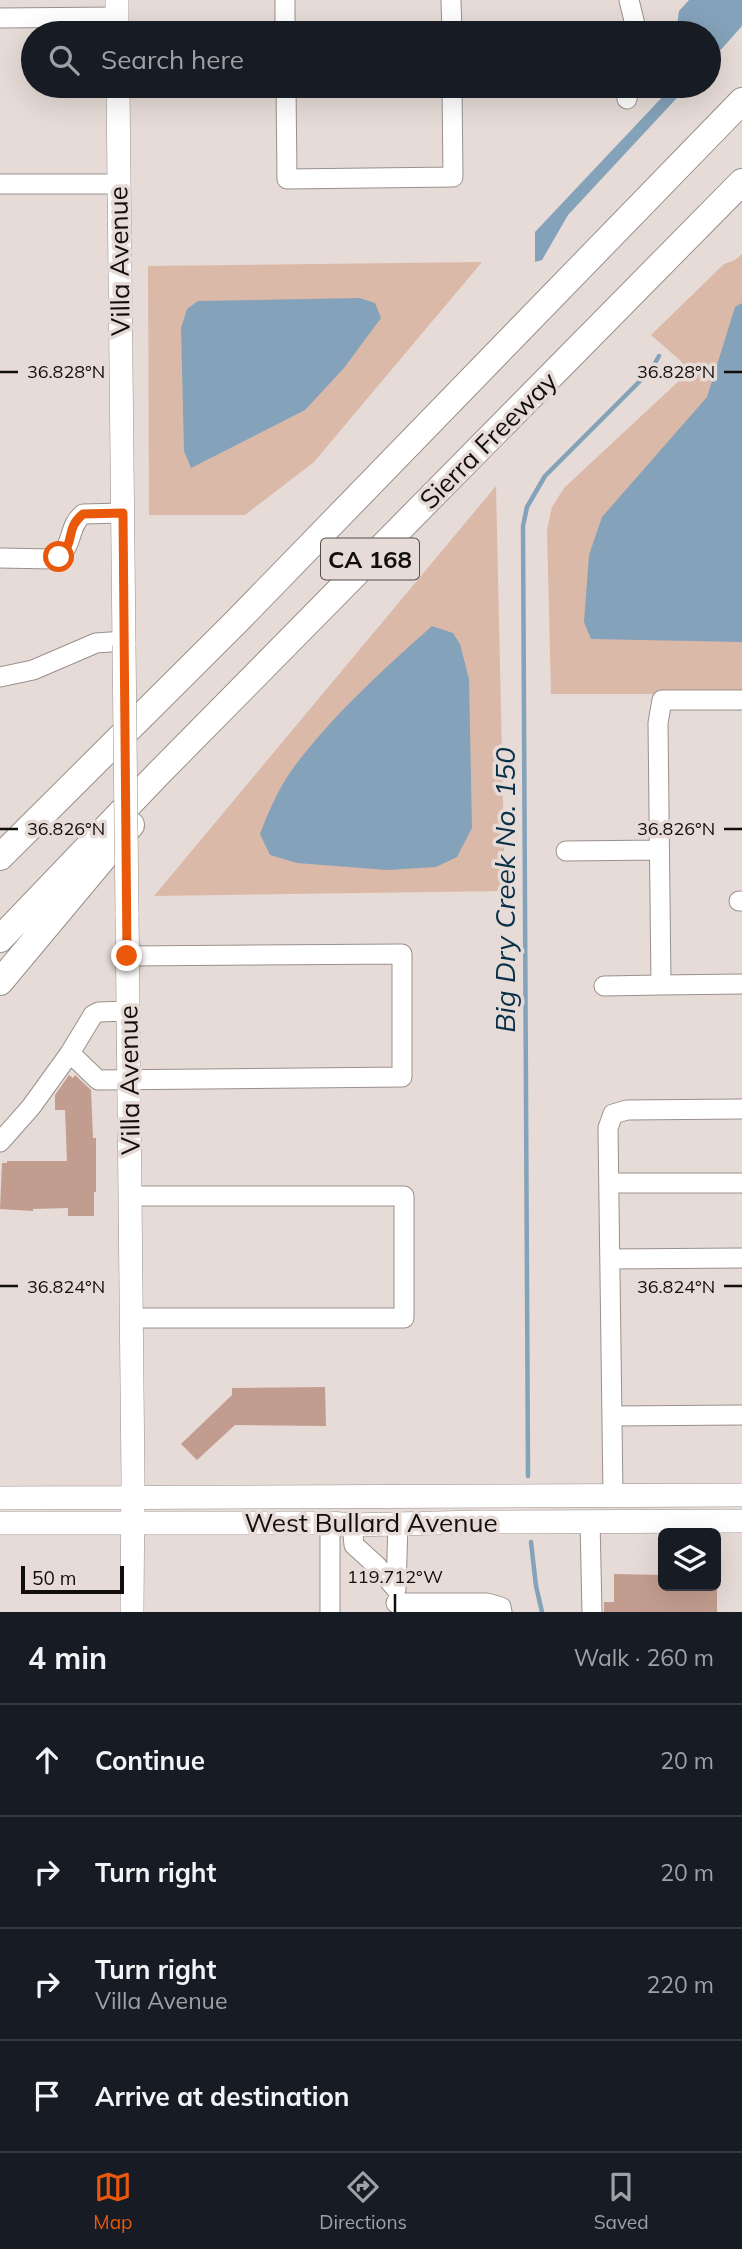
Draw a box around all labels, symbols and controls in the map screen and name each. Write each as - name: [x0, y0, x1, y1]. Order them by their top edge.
- search box: [21, 21, 721, 98]
- icon: search: [45, 41, 83, 79]
- text: Search here: [101, 43, 244, 76]
- street label: Villa Avenue: [101, 186, 137, 336]
- text: 36.828°N: [27, 360, 105, 383]
- text: 36.828°N: [637, 360, 715, 383]
- street label: Sierra Freeway: [412, 364, 564, 516]
- road number: CA 168: [321, 538, 419, 580]
- route start: [43, 541, 74, 572]
- water label: Big Dry Creek No. 150: [487, 747, 522, 1033]
- text: 36.826°N: [27, 817, 105, 840]
- text: 36.826°N: [637, 817, 715, 840]
- route end: [111, 940, 142, 971]
- street label: Villa Avenue: [111, 1005, 147, 1155]
- text: 36.824°N: [27, 1275, 105, 1298]
- text: 36.824°N: [637, 1275, 715, 1298]
- street label: West Bullard Avenue: [244, 1506, 498, 1539]
- map controls: [658, 1528, 721, 1591]
- button: layers: [658, 1528, 721, 1591]
- scale bar: [21, 1563, 124, 1595]
- text: 119.712°W: [347, 1565, 443, 1588]
- text: 50 m: [32, 1566, 76, 1590]
- text: 4 min: [28, 1639, 107, 1677]
- text: Walk · 260 m: [574, 1643, 714, 1672]
- icon: ahead: [28, 1741, 66, 1779]
- text: Continue: [95, 1744, 205, 1777]
- text: 20 m: [660, 1746, 714, 1775]
- icon: right: [28, 1853, 66, 1891]
- text: Turn right: [95, 1856, 216, 1889]
- text: 20 m: [660, 1858, 714, 1887]
- text: Turn right: [95, 1953, 216, 1986]
- icon: right: [28, 1965, 66, 2003]
- text: 220 m: [646, 1970, 714, 1999]
- text: Villa Avenue: [95, 1986, 227, 2015]
- icon: arrive: [28, 2077, 66, 2115]
- text: Arrive at destination: [95, 2080, 350, 2113]
- tab: Map: [93, 2168, 132, 2234]
- tab: Directions: [319, 2168, 407, 2234]
- tab: Saved: [594, 2168, 649, 2234]

